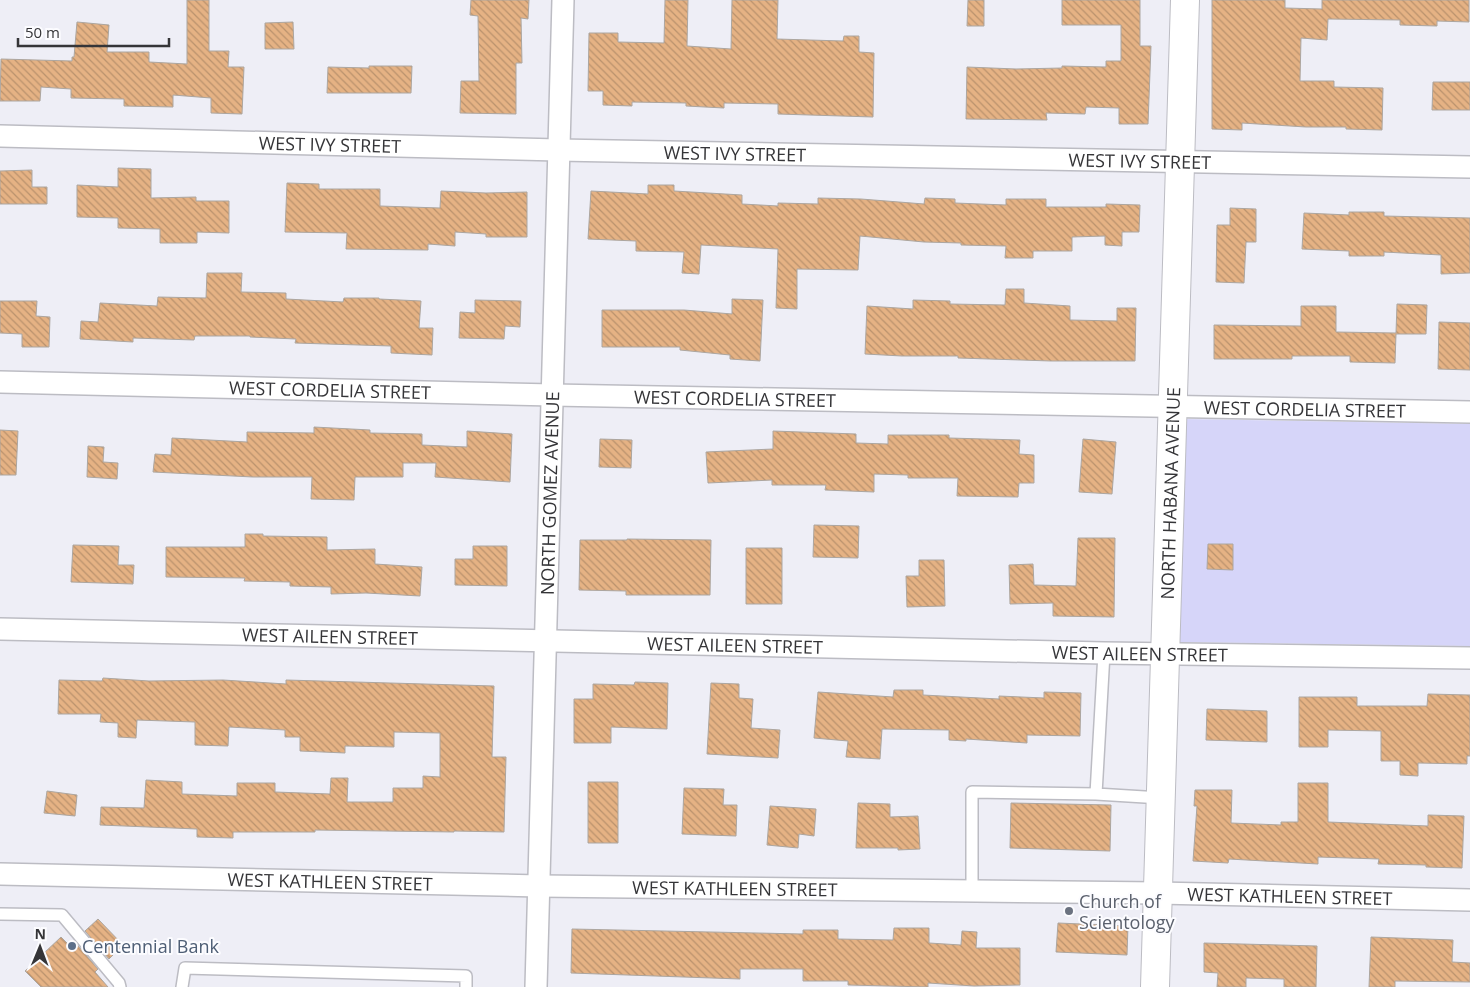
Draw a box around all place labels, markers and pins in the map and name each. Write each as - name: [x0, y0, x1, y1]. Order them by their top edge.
- place label: Church of Scientology: [1079, 889, 1176, 934]
- marker: Church of Scientology: [1063, 905, 1075, 917]
- place label: Centennial Bank: [82, 934, 220, 958]
- marker: Centennial Bank: [66, 940, 78, 952]

